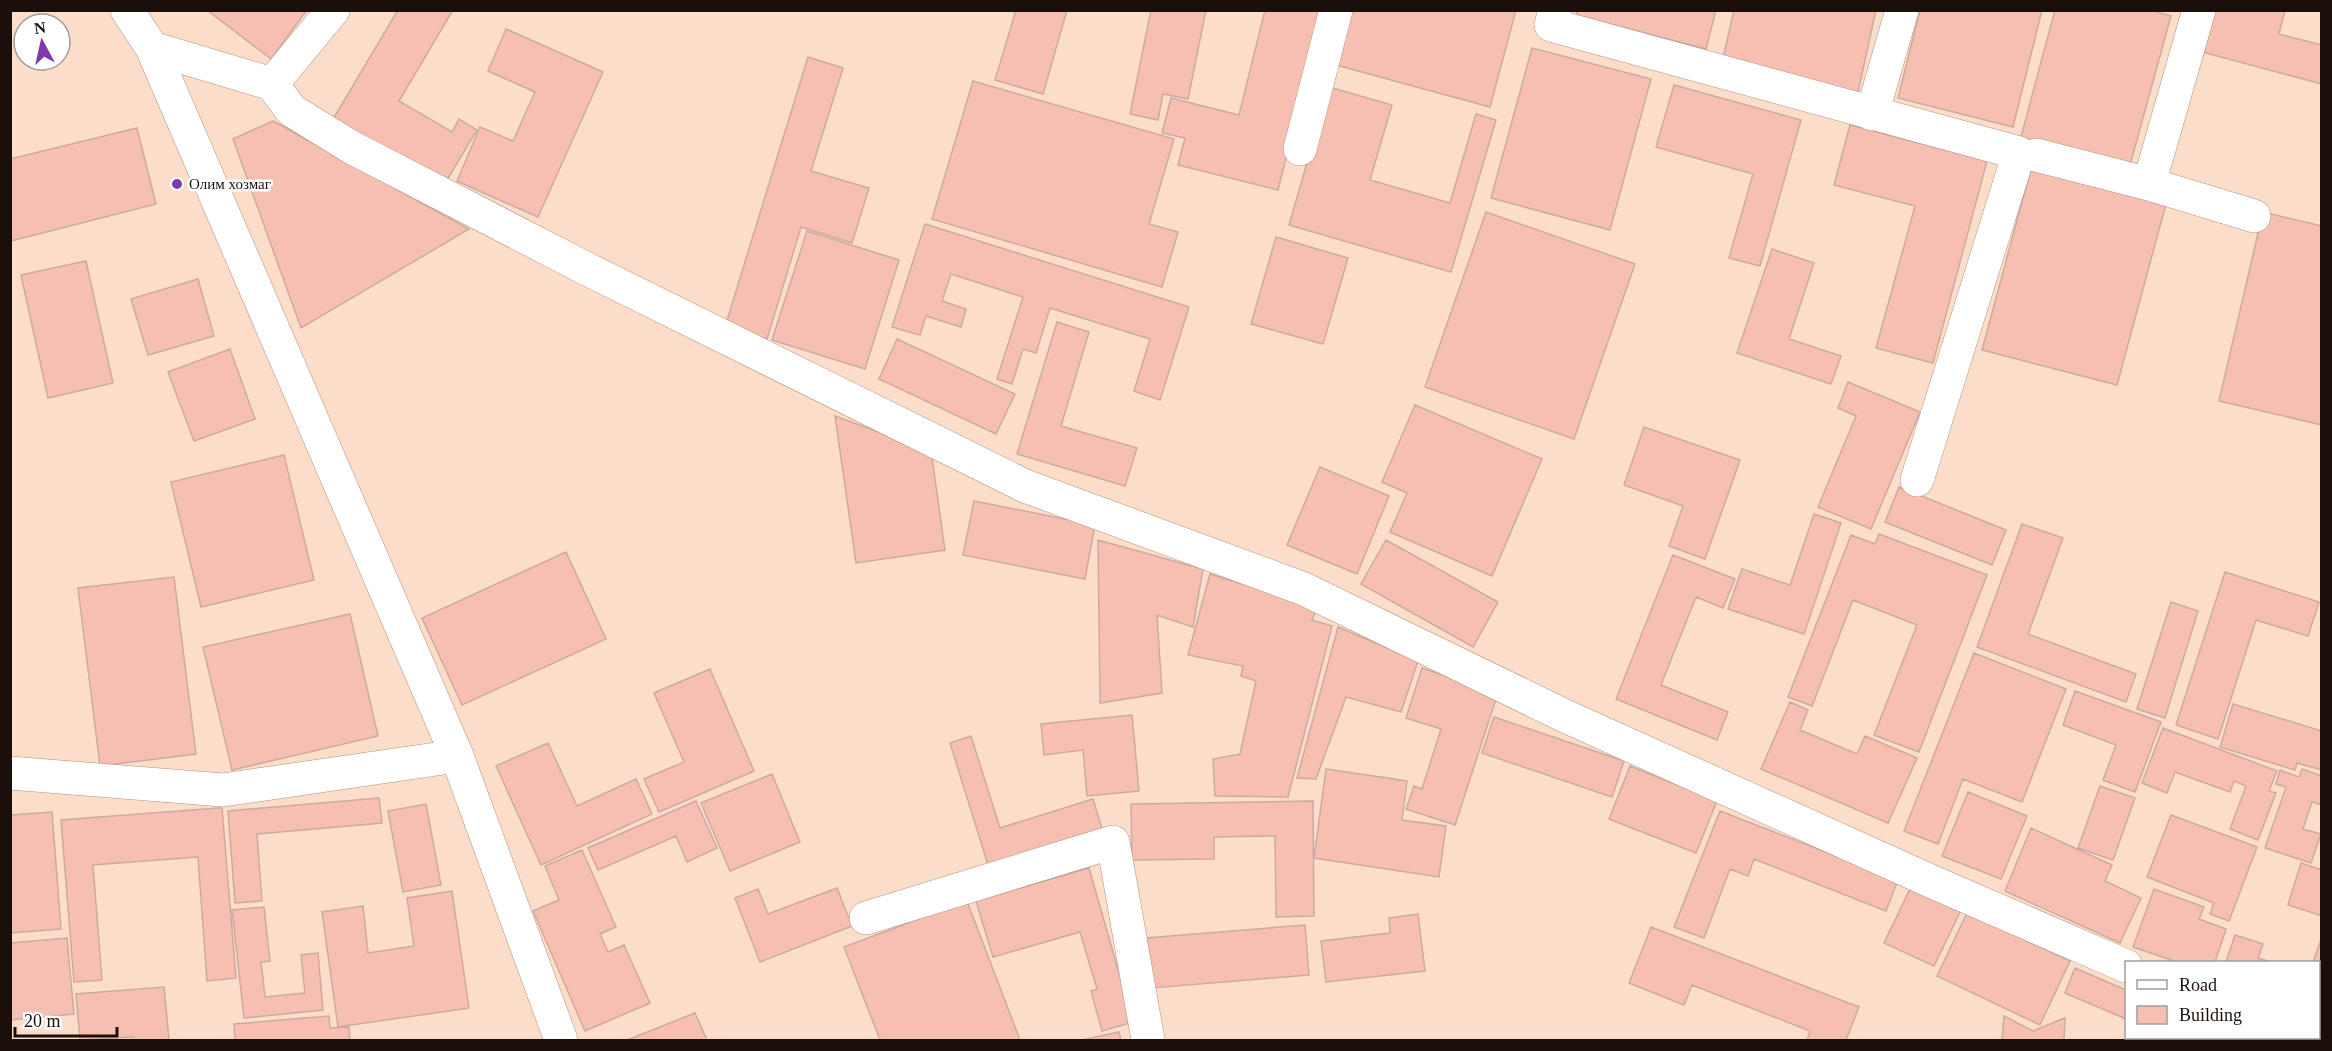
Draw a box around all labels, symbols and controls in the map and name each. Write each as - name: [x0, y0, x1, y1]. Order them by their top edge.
- north arrow: [12, 12, 72, 72]
- text: N: [33, 18, 47, 37]
- place label: Олим хозмаг: [189, 176, 271, 192]
- marker: Олим хозмаг: [170, 177, 184, 191]
- legend: [2125, 961, 2320, 1039]
- text: Road: [2179, 975, 2217, 995]
- scale bar: [15, 1000, 117, 1038]
- text: Building: [2179, 1005, 2242, 1025]
- text: 20 m: [24, 1011, 61, 1031]

